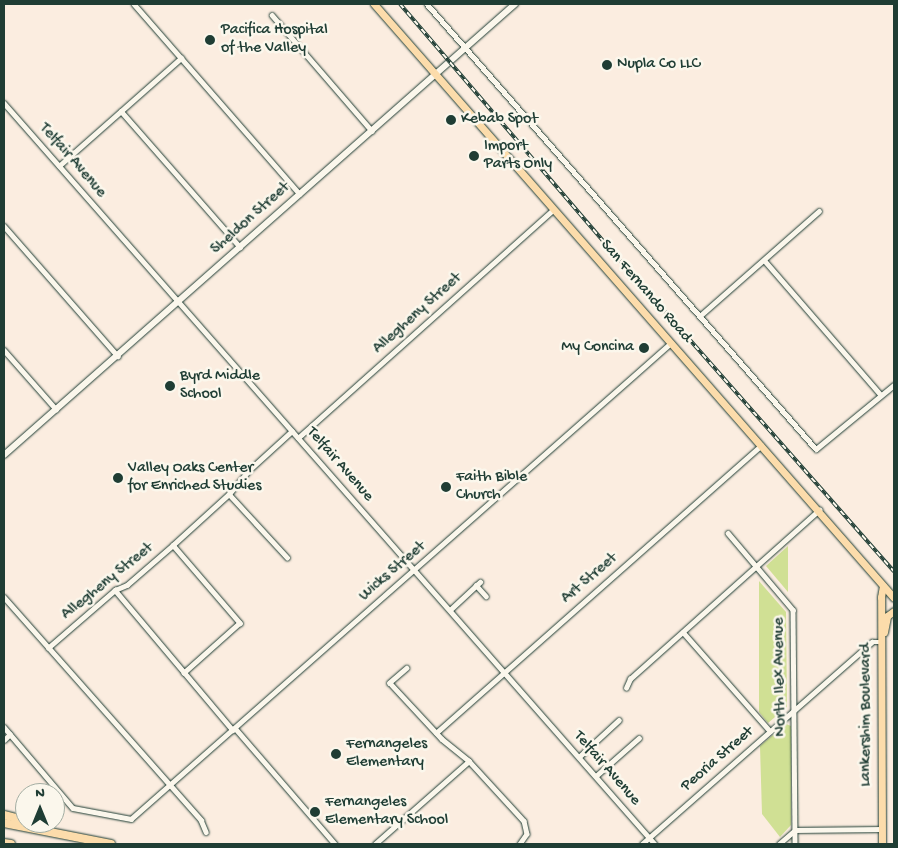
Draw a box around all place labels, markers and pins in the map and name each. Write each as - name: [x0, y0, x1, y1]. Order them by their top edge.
- place label: Pacifica Hospital of the Valley: [221, 21, 328, 59]
- marker: Pacifica Hospital of the Valley: [203, 33, 217, 47]
- place label: Nupla Co LLC: [617, 55, 700, 75]
- marker: Nupla Co LLC: [601, 59, 613, 71]
- place label: Kebab Spot: [461, 110, 538, 130]
- marker: Kebab Spot: [445, 114, 457, 126]
- place label: Import Parts Only: [484, 137, 552, 175]
- marker: Import Parts Only: [468, 150, 480, 162]
- place label: My Concina: [561, 338, 634, 358]
- marker: My Concina: [638, 342, 650, 354]
- place label: Byrd Middle School: [180, 367, 260, 405]
- marker: Byrd Middle School: [164, 380, 176, 392]
- place label: Valley Oaks Center for Enriched Studies: [128, 459, 261, 497]
- place label: Faith Bible Church: [456, 468, 527, 506]
- marker: Valley Oaks Center for Enriched Studies: [112, 472, 124, 484]
- marker: Faith Bible Church: [440, 481, 452, 493]
- place label: Fernangeles Elementary: [346, 735, 427, 773]
- marker: Fernangeles Elementary: [330, 748, 342, 760]
- place label: Fernangeles Elementary School: [325, 793, 448, 831]
- marker: Fernangeles Elementary School: [309, 806, 321, 818]

